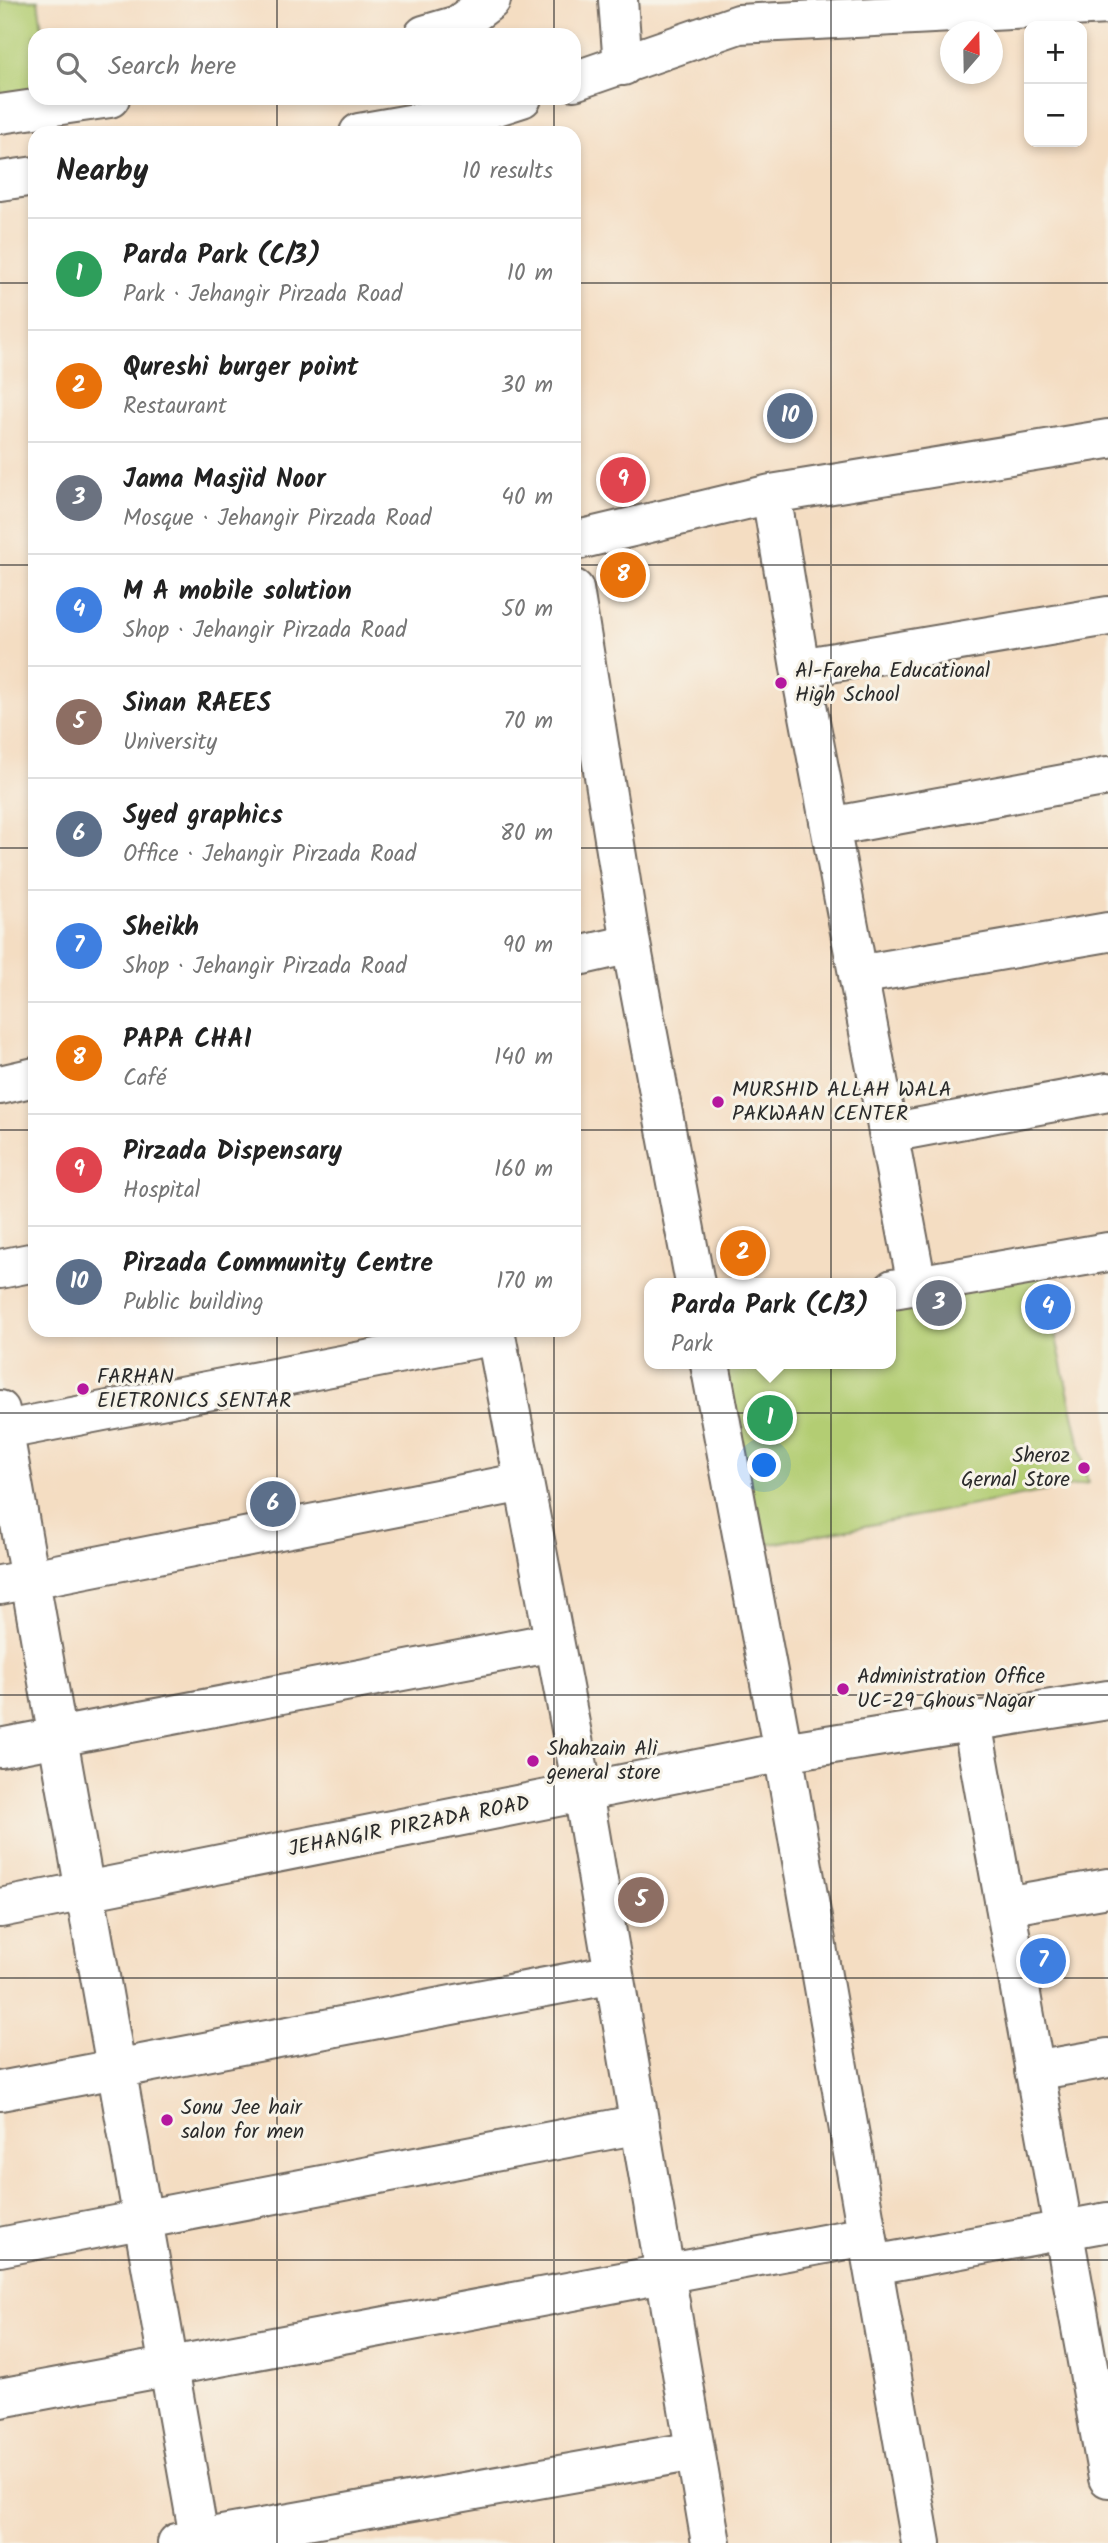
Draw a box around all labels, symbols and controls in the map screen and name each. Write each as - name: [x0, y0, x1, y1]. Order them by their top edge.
- north arrow: [940, 21, 1003, 84]
- map controls: [1024, 21, 1087, 147]
- button: +: [1024, 21, 1087, 84]
- search box: [28, 28, 581, 105]
- text: Search here: [108, 46, 236, 88]
- icon: search: [52, 48, 90, 86]
- button: −: [1024, 84, 1087, 147]
- text: Nearby: [56, 148, 148, 196]
- text: 10 results: [462, 154, 553, 190]
- text: Parda Park (C/3): [123, 235, 321, 277]
- text: 1: [76, 256, 82, 292]
- text: 10 m: [507, 256, 553, 292]
- text: Park · Jehangir Pirzada Road: [123, 277, 402, 313]
- text: Qureshi burger point: [123, 347, 359, 389]
- text: 2: [72, 368, 86, 404]
- text: 30 m: [501, 368, 553, 404]
- text: Restaurant: [123, 389, 227, 425]
- pin: 10: [767, 390, 813, 442]
- pin: 9: [600, 454, 646, 506]
- text: Jama Masjid Noor: [123, 459, 326, 501]
- text: 3: [73, 480, 85, 516]
- text: 40 m: [501, 480, 553, 516]
- text: Mosque · Jehangir Pirzada Road: [123, 501, 431, 537]
- pin: 8: [600, 549, 646, 601]
- text: M A mobile solution: [123, 571, 352, 613]
- text: 4: [73, 592, 85, 628]
- text: 50 m: [502, 592, 553, 628]
- text: Shop · Jehangir Pirzada Road: [123, 613, 407, 649]
- place label: Al-Fareha Educational High School: [795, 655, 990, 712]
- marker: Al-Fareha Educational High School: [773, 675, 789, 691]
- text: Sinan RAEES: [123, 683, 271, 725]
- text: 5: [73, 704, 85, 740]
- text: 70 m: [503, 704, 553, 740]
- text: University: [123, 725, 217, 761]
- text: Syed graphics: [123, 795, 283, 837]
- text: 6: [73, 816, 85, 852]
- text: 80 m: [500, 816, 553, 852]
- text: Office · Jehangir Pirzada Road: [123, 837, 416, 873]
- text: Sheikh: [123, 907, 199, 949]
- text: 7: [74, 928, 84, 964]
- text: 90 m: [503, 928, 553, 964]
- text: Shop · Jehangir Pirzada Road: [123, 949, 407, 985]
- text: PAPA CHAI: [123, 1019, 252, 1061]
- text: 8: [72, 1040, 86, 1076]
- text: 140 m: [494, 1040, 553, 1076]
- text: Café: [123, 1061, 166, 1097]
- place label: MURSHID ALLAH WALA PAKWAAN CENTER: [732, 1074, 951, 1131]
- marker: MURSHID ALLAH WALA PAKWAAN CENTER: [710, 1094, 726, 1110]
- text: Pirzada Dispensary: [123, 1131, 342, 1173]
- text: 9: [73, 1152, 85, 1188]
- text: 160 m: [494, 1152, 553, 1188]
- text: Hospital: [123, 1173, 200, 1209]
- pin: 2: [720, 1227, 766, 1279]
- text: Pirzada Community Centre: [123, 1243, 433, 1285]
- text: 10: [70, 1264, 88, 1300]
- text: 170 m: [496, 1264, 553, 1300]
- pin: 3: [916, 1277, 962, 1329]
- popup: [644, 1278, 896, 1369]
- pin: 4: [1025, 1281, 1071, 1333]
- text: Public building: [123, 1285, 264, 1321]
- text: Parda Park (C/3): [671, 1285, 869, 1327]
- text: Park: [671, 1327, 713, 1363]
- place label: FARHAN EIETRONICS SENTAR: [97, 1361, 291, 1418]
- marker: FARHAN EIETRONICS SENTAR: [75, 1381, 91, 1397]
- pin: 1: [747, 1392, 793, 1444]
- place label: Sheroz Gernal Store: [961, 1440, 1071, 1497]
- your location: [747, 1448, 781, 1482]
- marker: Sheroz Gernal Store: [1076, 1460, 1092, 1476]
- pin: 6: [250, 1478, 296, 1530]
- place label: Administration Office UC-29 Ghous Nagar: [857, 1661, 1045, 1718]
- marker: Administration Office UC-29 Ghous Nagar: [835, 1681, 851, 1697]
- place label: Shahzain Ali general store: [546, 1733, 661, 1790]
- marker: Shahzain Ali general store: [525, 1753, 541, 1769]
- street label: JEHANGIR PIRZADA ROAD: [285, 1787, 533, 1867]
- pin: 5: [618, 1874, 664, 1926]
- pin: 7: [1020, 1935, 1066, 1987]
- place label: Sonu Jee hair salon for men: [181, 2092, 304, 2149]
- marker: Sonu Jee hair salon for men: [159, 2112, 175, 2128]

